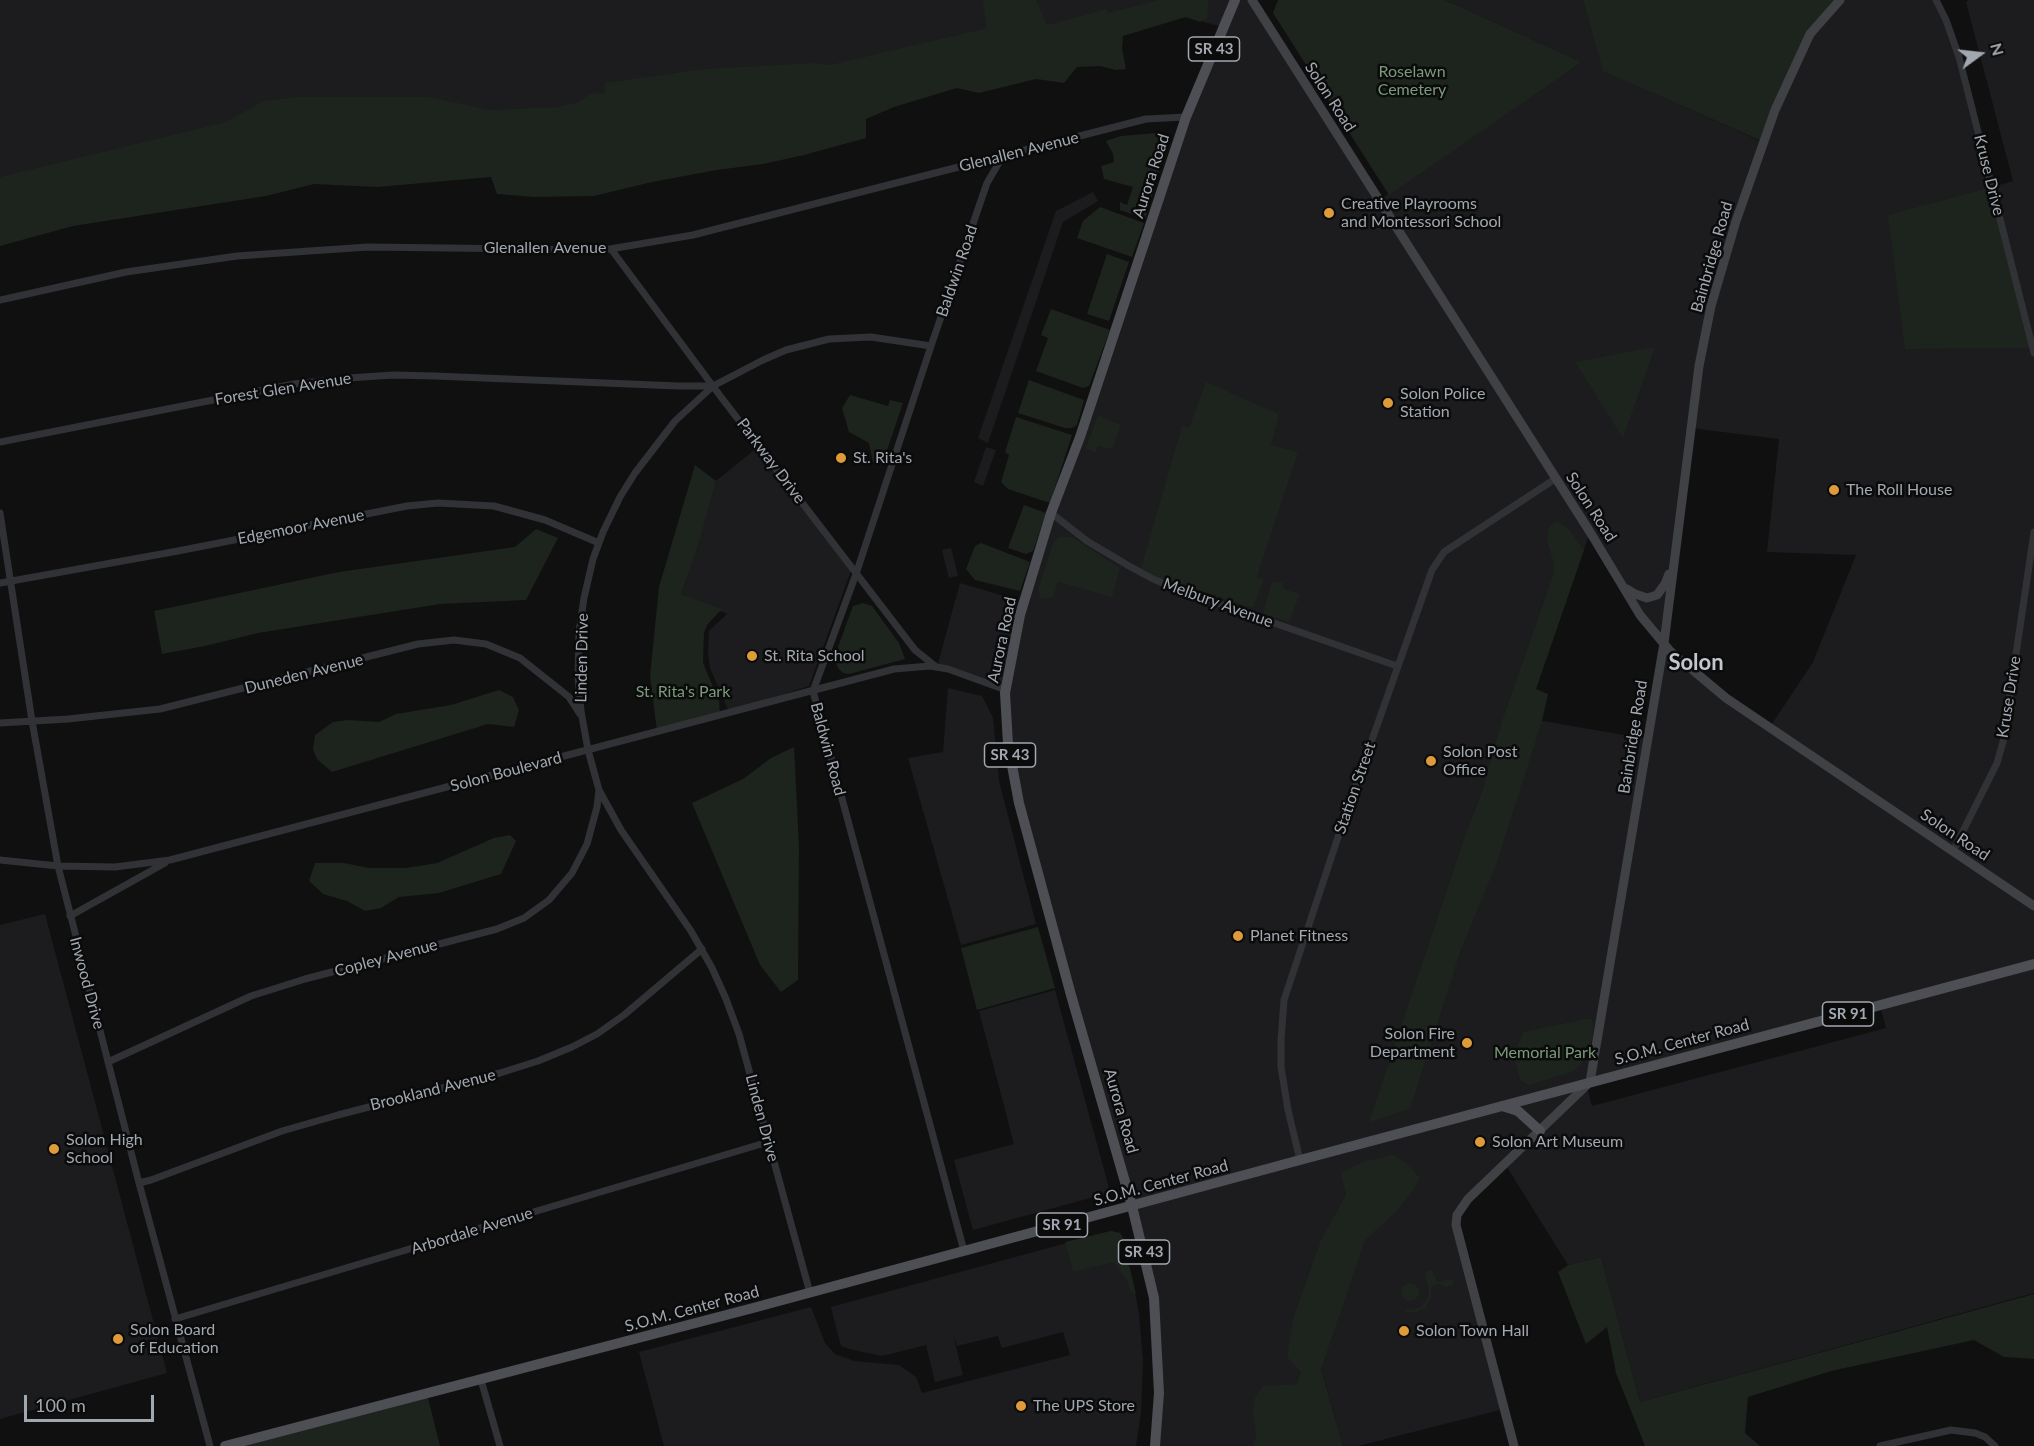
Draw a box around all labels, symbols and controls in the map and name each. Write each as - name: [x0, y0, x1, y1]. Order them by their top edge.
- north arrow: [1950, 24, 2010, 84]
- road number: SR 43: [1188, 37, 1240, 61]
- text: N: [1987, 41, 2009, 58]
- street label: Solon Road: [1300, 59, 1360, 135]
- park label: Roselawn Cemetery: [1378, 62, 1446, 100]
- street label: Glenallen Avenue: [957, 128, 1081, 176]
- street label: Aurora Road: [1128, 131, 1174, 221]
- street label: Kruse Drive: [1970, 132, 2008, 218]
- place label: Creative Playrooms and Montessori School: [1341, 194, 1501, 232]
- street label: Bainbridge Road: [1687, 199, 1737, 315]
- marker: Creative Playrooms and Montessori School: [1322, 206, 1336, 220]
- street label: Baldwin Road: [932, 223, 982, 319]
- street label: Glenallen Avenue: [484, 238, 606, 258]
- street label: Forest Glen Avenue: [213, 369, 353, 409]
- place label: Solon Police Station: [1400, 384, 1485, 422]
- marker: Solon Police Station: [1381, 396, 1395, 410]
- street label: Parkway Drive: [733, 415, 809, 507]
- place label: St. Rita's: [853, 448, 912, 468]
- marker: St. Rita's: [834, 451, 848, 465]
- street label: Solon Road: [1561, 469, 1621, 545]
- place label: The Roll House: [1846, 480, 1952, 500]
- marker: The Roll House: [1827, 483, 1841, 497]
- street label: Edgemoor Avenue: [236, 505, 366, 549]
- street label: Melbury Avenue: [1160, 574, 1276, 632]
- street label: Aurora Road: [984, 595, 1020, 685]
- street label: Linden Drive: [572, 613, 592, 703]
- place label: St. Rita School: [764, 646, 865, 666]
- marker: St. Rita School: [745, 649, 759, 663]
- street label: Duneden Avenue: [243, 650, 365, 698]
- district label: Solon: [1668, 650, 1724, 676]
- street label: Kruse Drive: [1993, 655, 2025, 739]
- street label: Bainbridge Road: [1615, 679, 1651, 795]
- park label: St. Rita's Park: [636, 682, 730, 702]
- street label: Baldwin Road: [806, 700, 850, 798]
- street label: Station Street: [1330, 739, 1380, 837]
- place label: Solon Post Office: [1443, 742, 1517, 780]
- road number: SR 43: [984, 743, 1036, 767]
- street label: Solon Boulevard: [448, 748, 564, 796]
- marker: Solon Post Office: [1424, 754, 1438, 768]
- street label: Solon Road: [1917, 805, 1993, 865]
- place label: Planet Fitness: [1250, 926, 1348, 946]
- marker: Planet Fitness: [1231, 929, 1245, 943]
- street label: Inwood Drive: [65, 935, 109, 1031]
- street label: Copley Avenue: [332, 935, 440, 981]
- road number: SR 91: [1822, 1002, 1874, 1026]
- street label: S.O.M. Center Road: [1613, 1015, 1751, 1069]
- place label: Solon Fire Department: [1370, 1024, 1455, 1062]
- marker: Solon Fire Department: [1460, 1036, 1474, 1050]
- park label: Memorial Park: [1494, 1043, 1596, 1063]
- street label: Brookland Avenue: [368, 1065, 498, 1115]
- street label: Aurora Road: [1100, 1066, 1142, 1156]
- street label: Linden Drive: [741, 1072, 783, 1164]
- place label: Solon High School: [66, 1130, 143, 1168]
- place label: Solon Art Museum: [1492, 1132, 1623, 1152]
- marker: Solon Art Museum: [1473, 1135, 1487, 1149]
- marker: Solon High School: [47, 1142, 61, 1156]
- street label: S.O.M. Center Road: [1092, 1156, 1230, 1210]
- street label: Arbordale Avenue: [409, 1203, 535, 1259]
- road number: SR 91: [1036, 1213, 1088, 1237]
- road number: SR 43: [1118, 1240, 1170, 1264]
- street label: S.O.M. Center Road: [623, 1282, 761, 1336]
- place label: Solon Board of Education: [130, 1320, 219, 1358]
- place label: Solon Town Hall: [1416, 1321, 1529, 1341]
- marker: Solon Town Hall: [1397, 1324, 1411, 1338]
- marker: Solon Board of Education: [111, 1332, 125, 1346]
- scale bar: [27, 1383, 158, 1421]
- text: 100 m: [35, 1394, 86, 1416]
- place label: The UPS Store: [1033, 1396, 1135, 1416]
- marker: The UPS Store: [1014, 1399, 1028, 1413]

